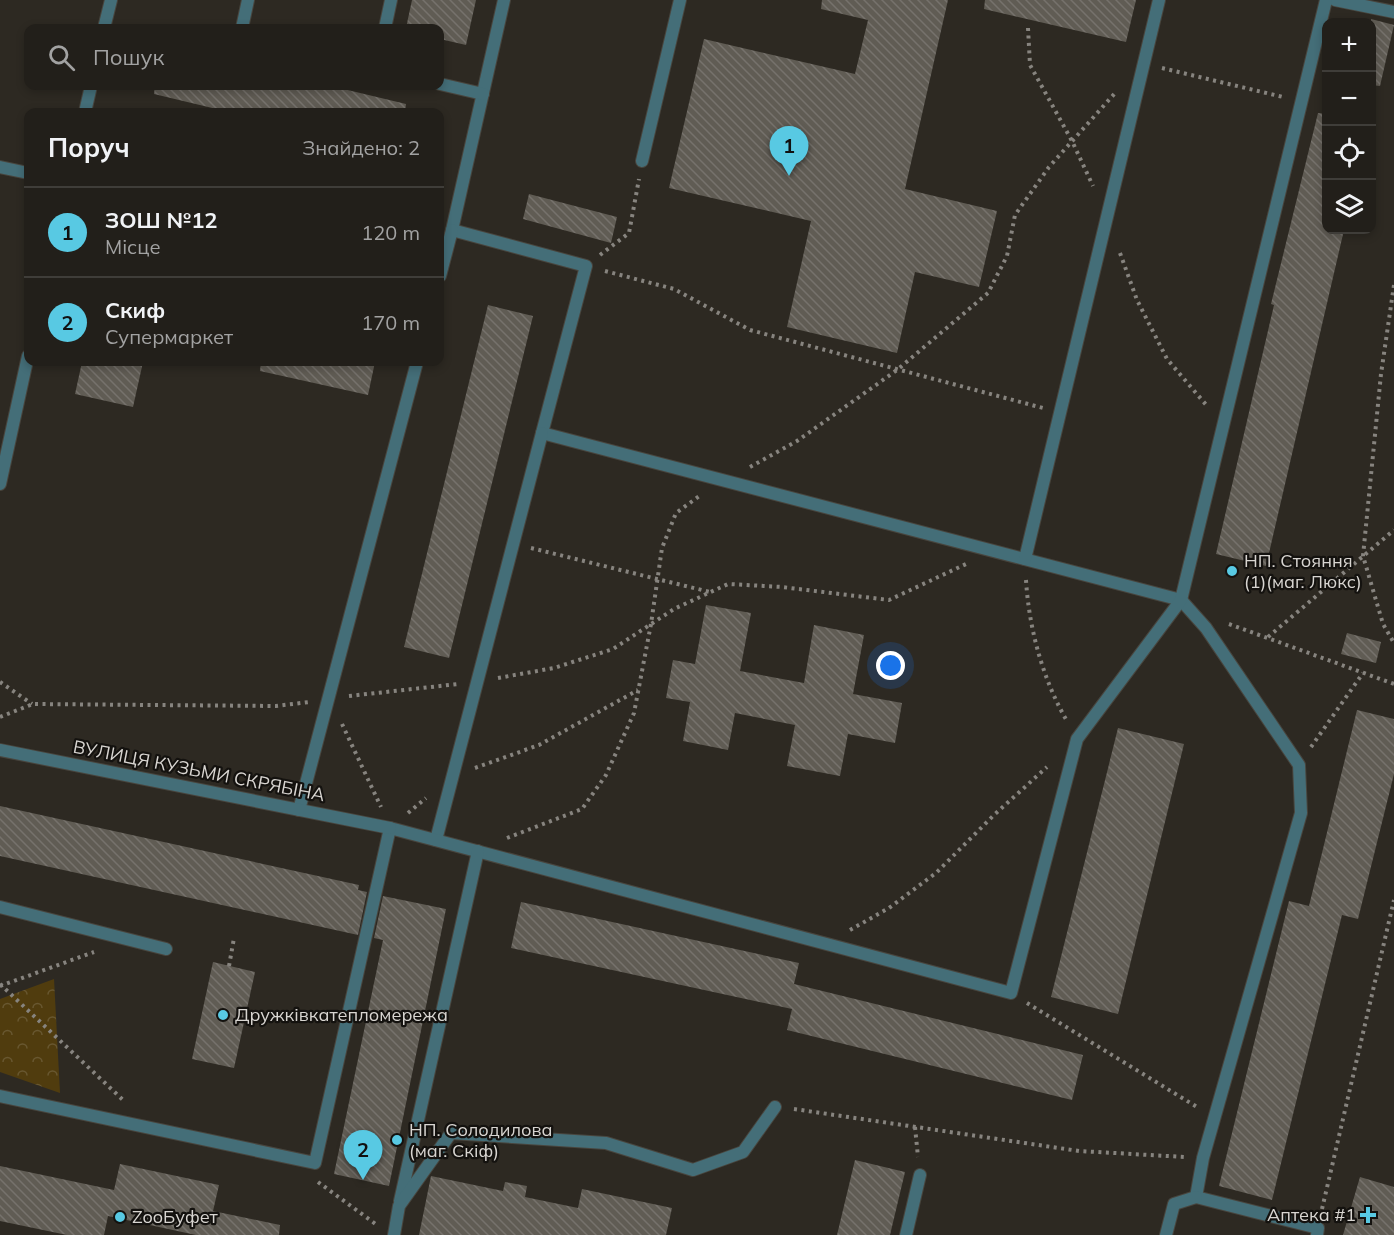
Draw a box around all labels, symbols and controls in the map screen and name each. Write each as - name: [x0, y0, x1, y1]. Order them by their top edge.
- map controls: [1322, 18, 1376, 234]
- button: +: [1322, 18, 1376, 72]
- search box: [24, 24, 444, 90]
- icon: search: [45, 41, 78, 74]
- text: Пошук: [93, 43, 164, 71]
- button: −: [1322, 72, 1376, 126]
- pin: 1: [770, 126, 808, 176]
- button: locate: [1322, 126, 1376, 180]
- text: Поруч: [48, 131, 130, 164]
- text: Знайдено: 2: [302, 135, 420, 160]
- button: layers: [1322, 180, 1376, 234]
- text: ЗОШ №12: [105, 206, 218, 234]
- text: 1: [62, 220, 74, 245]
- text: 120 m: [361, 220, 420, 245]
- text: Місце: [105, 234, 161, 259]
- text: Скиф: [105, 296, 165, 324]
- text: 2: [62, 310, 74, 335]
- text: 170 m: [361, 310, 420, 335]
- text: Супермаркет: [105, 324, 233, 349]
- place label: НП. Стояння (1)(маг. Люкс): [1244, 549, 1362, 593]
- marker: НП. Стояння (1)(маг. Люкс): [1225, 564, 1239, 578]
- your location: [876, 651, 905, 680]
- street label: ВУЛИЦЯ КУЗЬМИ СКРЯБІНА: [71, 735, 327, 806]
- place label: Дружківкатепломережа: [235, 1003, 448, 1026]
- marker: Дружківкатепломережа: [216, 1008, 230, 1022]
- place label: НП. Солодилова (маг. Скіф): [409, 1118, 553, 1162]
- pin: 2: [344, 1130, 382, 1180]
- marker: НП. Солодилова (маг. Скіф): [390, 1133, 404, 1147]
- place label: Аптека #1: [1267, 1203, 1356, 1226]
- place label: ZooБуфет: [132, 1205, 219, 1228]
- marker: Аптека #1: [1361, 1208, 1375, 1222]
- marker: ZooБуфет: [113, 1210, 127, 1224]

